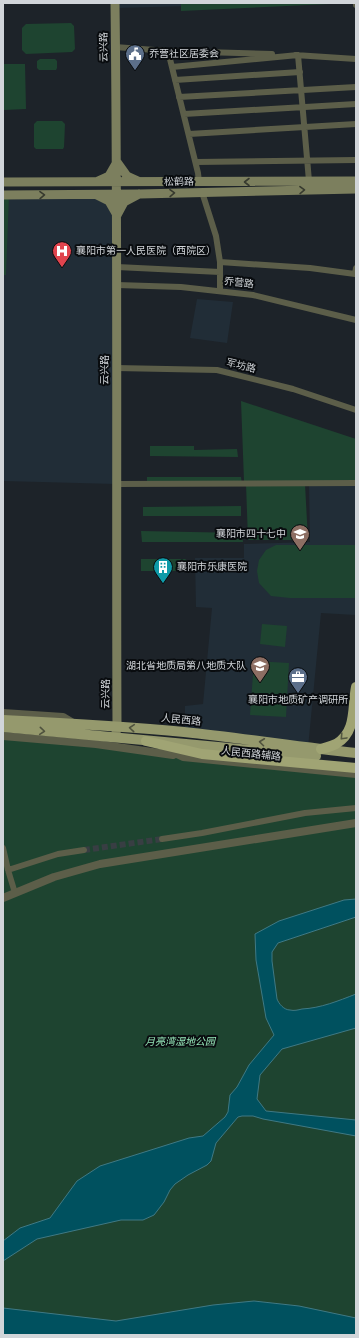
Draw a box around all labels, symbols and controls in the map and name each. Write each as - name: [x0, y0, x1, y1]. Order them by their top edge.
- street label: 云兴路: [98, 32, 110, 62]
- public building icon: 乔营社区居委会: [124, 43, 146, 71]
- place label: 乔营社区居委会: [149, 48, 219, 60]
- street label: 松鹤路: [164, 176, 194, 188]
- one-way arrow: [244, 178, 250, 186]
- one-way arrow: [299, 186, 305, 194]
- one-way arrow: [169, 189, 175, 197]
- one-way arrow: [39, 190, 45, 199]
- hospital icon: 襄阳市第一人民医院（西院区）: [51, 240, 73, 268]
- place label: 襄阳市第一人民医院（西院区）: [76, 245, 216, 257]
- street label: 乔营路: [223, 275, 255, 291]
- street label: 云兴路: [99, 355, 111, 385]
- street label: 军坊路: [225, 357, 257, 375]
- school or university icon: 襄阳市四十七中: [289, 523, 311, 551]
- place label: 襄阳市四十七中: [216, 528, 286, 540]
- building icon: 襄阳市乐康医院: [152, 556, 174, 584]
- place label: 襄阳市乐康医院: [177, 561, 247, 573]
- school or university icon: 湖北省地质局第八地质大队: [249, 655, 271, 683]
- place label: 湖北省地质局第八地质大队: [126, 660, 246, 672]
- office icon: 襄阳市地质矿产调研所: [287, 666, 309, 694]
- street label: 云兴路: [100, 679, 112, 709]
- place label: 襄阳市地质矿产调研所: [248, 694, 348, 706]
- street label: 人民西路: [160, 712, 202, 728]
- one-way arrow: [129, 723, 135, 732]
- one-way arrow: [39, 726, 45, 735]
- one-way arrow: [340, 732, 348, 740]
- one-way arrow: [259, 738, 265, 747]
- street label: 人民西路辅路: [221, 745, 281, 763]
- park label: 月亮湾湿地公园: [145, 1036, 217, 1048]

